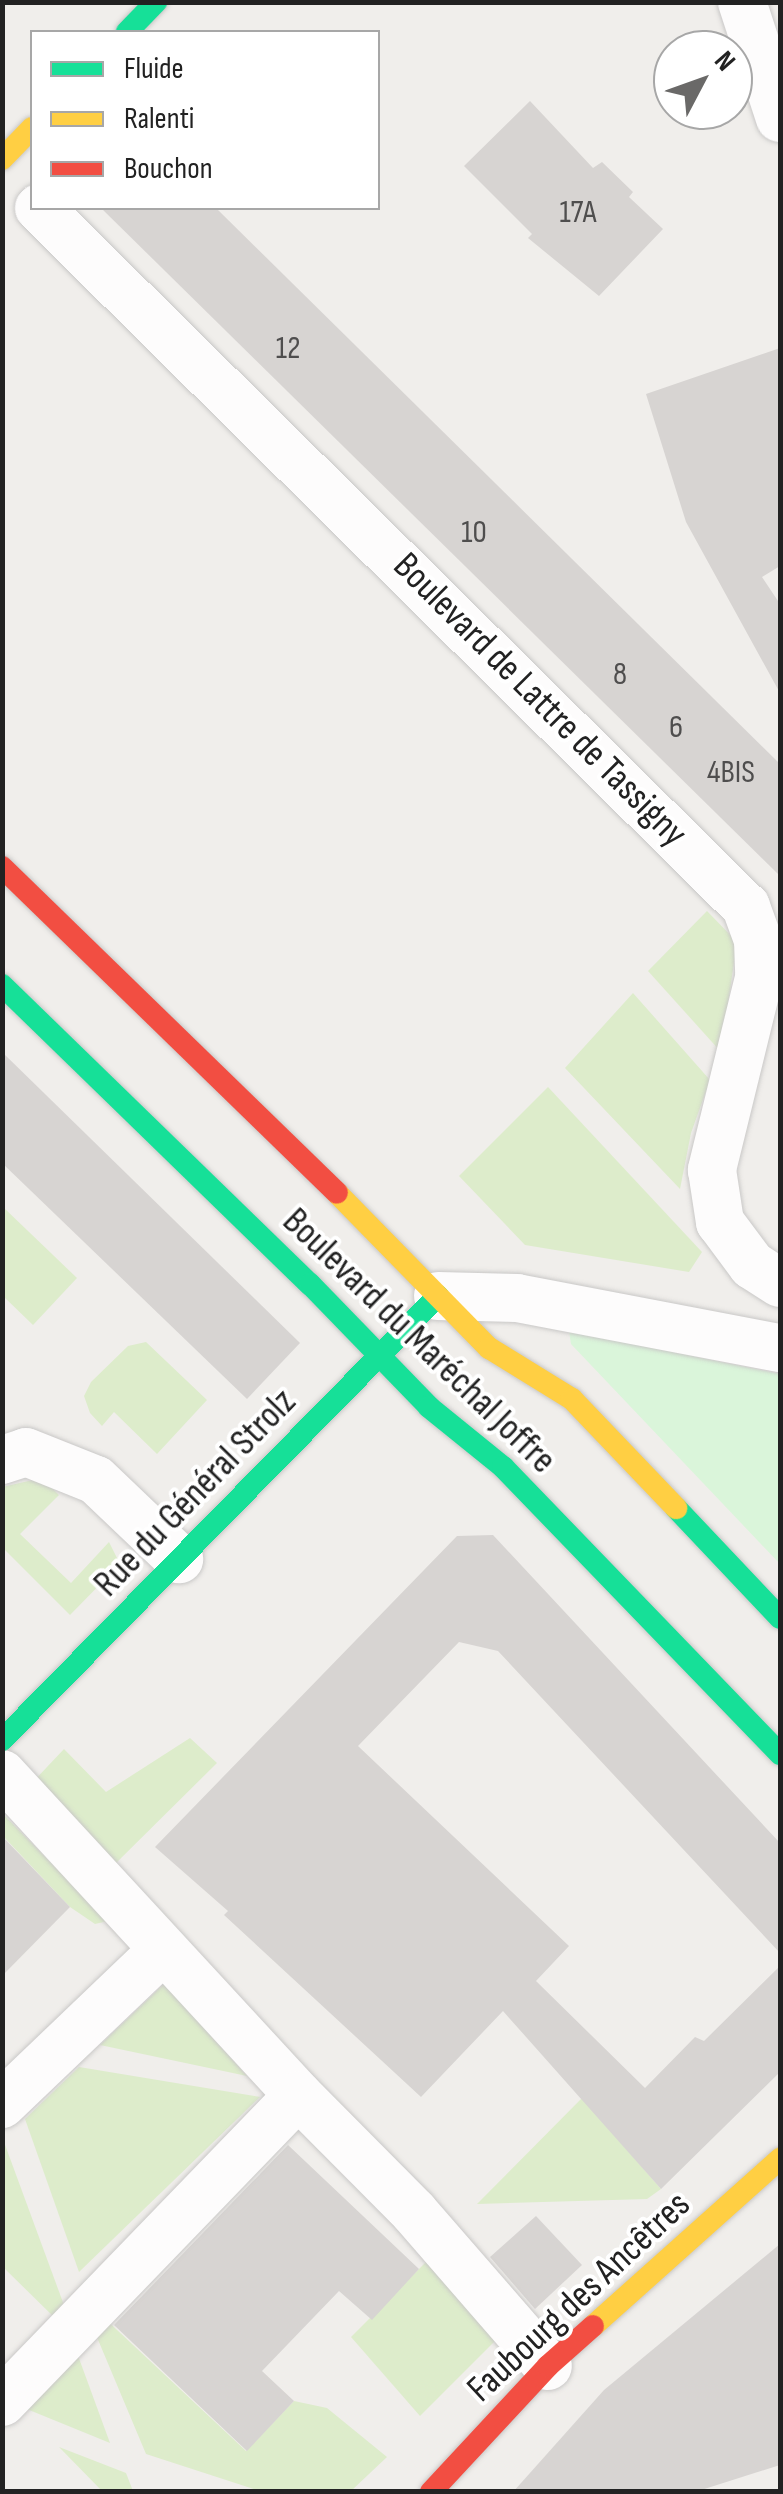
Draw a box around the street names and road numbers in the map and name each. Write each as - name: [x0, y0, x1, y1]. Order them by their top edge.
- street label: Boulevard de Lattre de Tassigny: [384, 544, 696, 856]
- street label: Boulevard du Maréchal Joffre: [273, 1199, 565, 1483]
- street label: Rue du Général Strolz: [84, 1380, 306, 1606]
- street label: Faubourg des Ancêtres: [458, 2182, 700, 2412]

